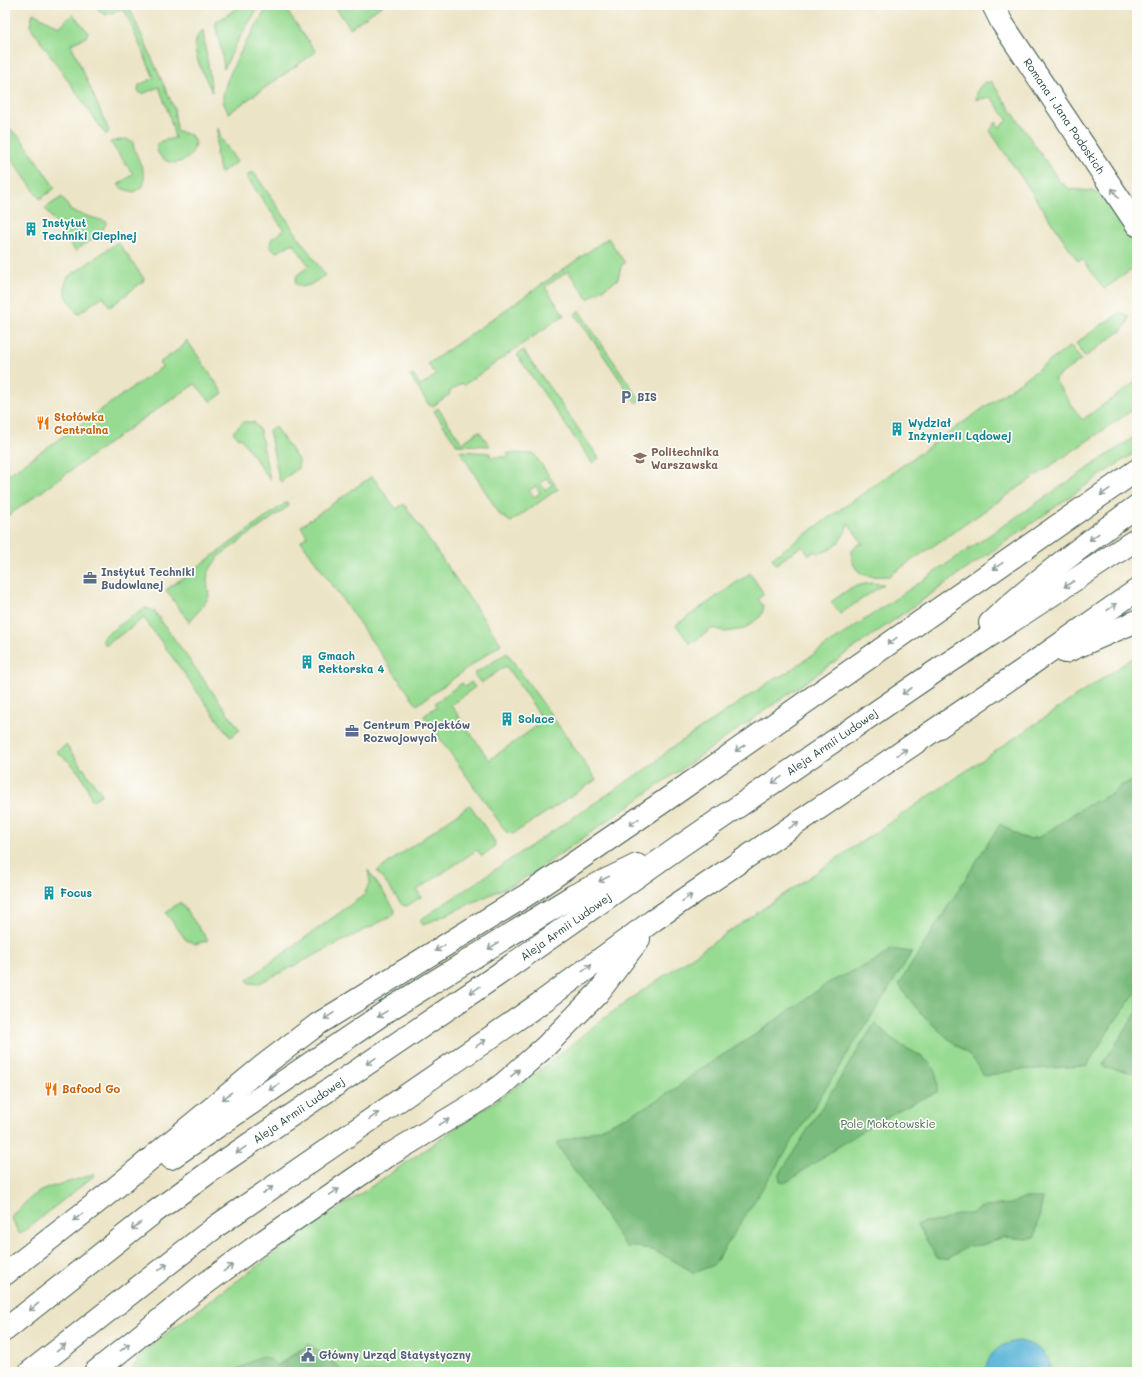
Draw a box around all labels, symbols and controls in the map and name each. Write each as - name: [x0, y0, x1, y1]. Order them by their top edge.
- street label: Romana i Jana Podoskich: [1021, 55, 1109, 176]
- one-way arrow: [1111, 188, 1119, 199]
- place label: Instytut Techniki Cieplnej: [42, 215, 137, 243]
- building icon: Instytut Techniki Cieplnej: [23, 221, 39, 237]
- parking icon: BIS: [618, 389, 634, 405]
- place label: BIS: [637, 389, 657, 404]
- place label: Stołówka Centralna: [54, 409, 109, 437]
- restaurant icon: Stołówka Centralna: [35, 415, 51, 431]
- place label: Wydział Inżynierii Lądowej: [908, 415, 1012, 443]
- building icon: Wydział Inżynierii Lądowej: [889, 421, 905, 437]
- place label: Politechnika Warszawska: [651, 444, 719, 472]
- school or university icon: Politechnika Warszawska: [632, 450, 648, 466]
- one-way arrow: [1099, 488, 1110, 496]
- one-way arrow: [1089, 533, 1100, 541]
- one-way arrow: [993, 562, 1004, 570]
- place label: Instytut Techniki Budowlanej: [101, 564, 195, 592]
- office icon: Instytut Techniki Budowlanej: [82, 570, 98, 586]
- one-way arrow: [1063, 580, 1075, 588]
- one-way arrow: [1107, 603, 1118, 611]
- one-way arrow: [886, 637, 897, 645]
- place label: Gmach Rektorska 4: [318, 648, 385, 676]
- building icon: Gmach Rektorska 4: [299, 654, 315, 670]
- one-way arrow: [902, 687, 913, 695]
- street label: Aleja Armii Ludowej: [783, 705, 881, 778]
- building icon: Solace: [499, 711, 515, 727]
- place label: Solace: [518, 711, 555, 726]
- place label: Centrum Projektów Rozwojowych: [363, 717, 470, 745]
- office icon: Centrum Projektów Rozwojowych: [344, 723, 360, 739]
- one-way arrow: [735, 744, 746, 752]
- one-way arrow: [896, 748, 907, 756]
- one-way arrow: [771, 776, 782, 784]
- one-way arrow: [628, 818, 639, 827]
- one-way arrow: [788, 821, 799, 829]
- one-way arrow: [599, 876, 611, 884]
- building icon: Focus: [41, 885, 57, 901]
- place label: Focus: [60, 885, 93, 900]
- street label: Aleja Armii Ludowej: [517, 889, 614, 964]
- one-way arrow: [681, 894, 692, 902]
- one-way arrow: [487, 942, 499, 950]
- one-way arrow: [434, 944, 446, 952]
- one-way arrow: [582, 964, 593, 973]
- one-way arrow: [470, 986, 481, 994]
- one-way arrow: [377, 1010, 388, 1018]
- one-way arrow: [324, 1012, 335, 1020]
- one-way arrow: [475, 1039, 486, 1047]
- one-way arrow: [366, 1057, 377, 1065]
- one-way arrow: [510, 1068, 520, 1077]
- street label: Aleja Armii Ludowej: [250, 1073, 347, 1147]
- restaurant icon: Bafood Go: [43, 1081, 59, 1097]
- place label: Bafood Go: [62, 1081, 121, 1096]
- one-way arrow: [269, 1083, 280, 1091]
- one-way arrow: [221, 1091, 232, 1100]
- one-way arrow: [369, 1112, 380, 1120]
- park label: Pole Mokotowskie: [840, 1116, 936, 1131]
- one-way arrow: [438, 1118, 449, 1127]
- one-way arrow: [236, 1146, 247, 1154]
- one-way arrow: [262, 1186, 273, 1194]
- one-way arrow: [328, 1188, 340, 1196]
- one-way arrow: [73, 1213, 84, 1221]
- one-way arrow: [130, 1222, 141, 1231]
- one-way arrow: [157, 1263, 168, 1271]
- one-way arrow: [222, 1263, 233, 1272]
- one-way arrow: [28, 1303, 39, 1311]
- one-way arrow: [55, 1343, 66, 1352]
- one-way arrow: [120, 1343, 131, 1352]
- public building icon: Główny Urząd Statystyczny: [300, 1347, 316, 1363]
- place label: Główny Urząd Statystyczny: [319, 1347, 471, 1362]

